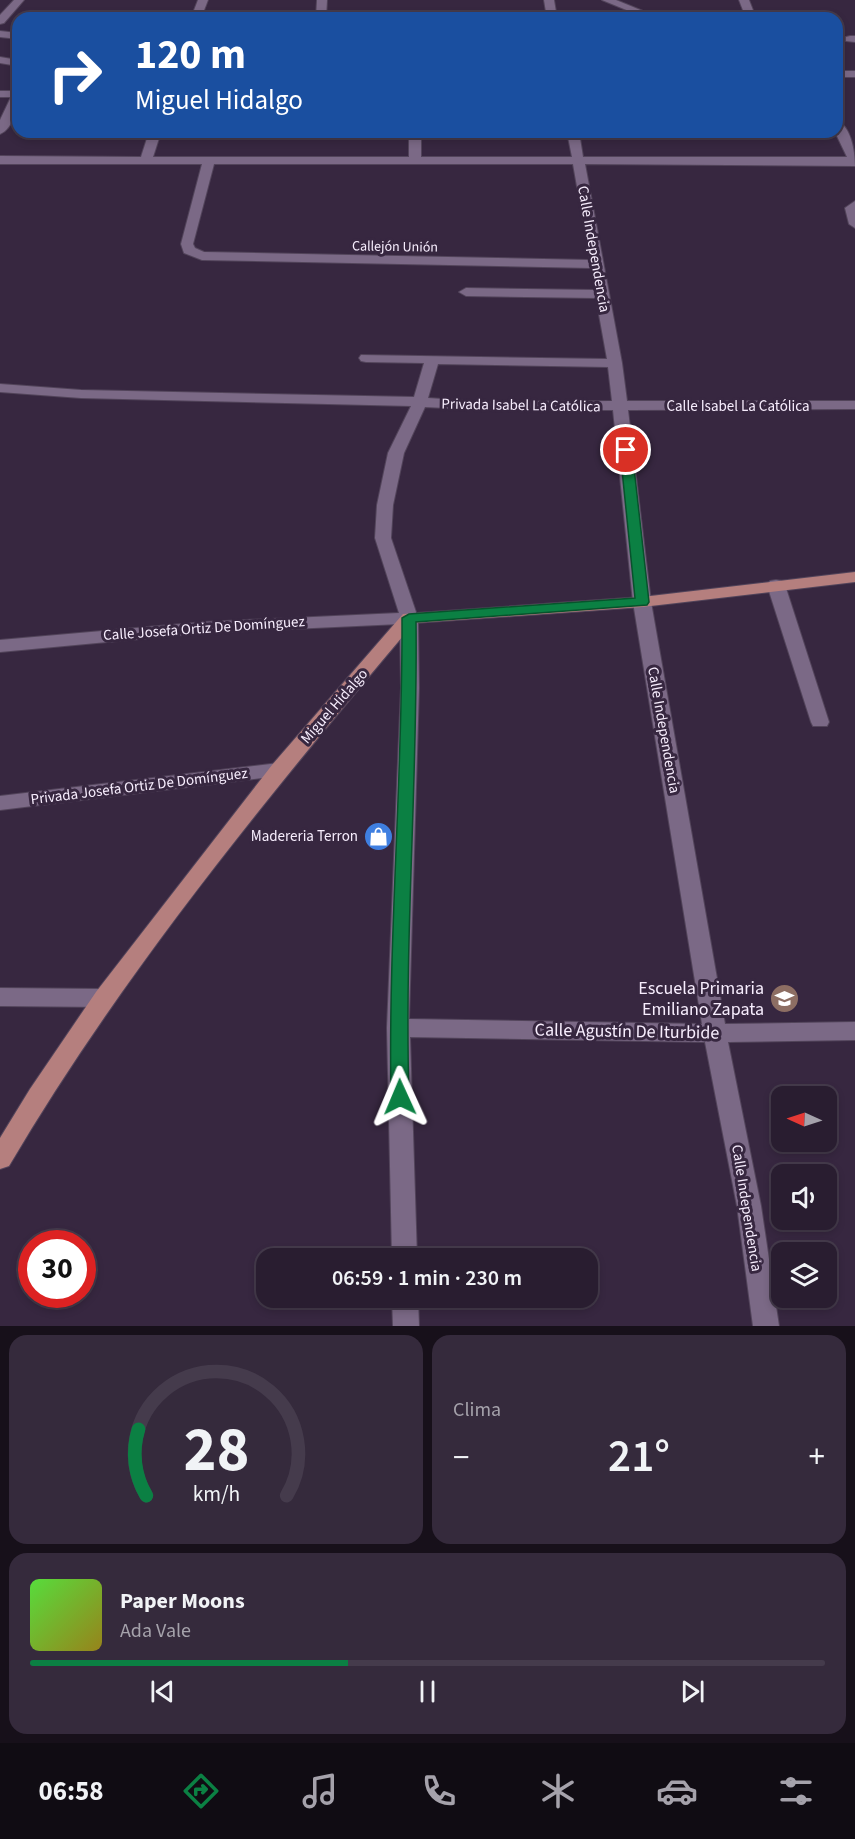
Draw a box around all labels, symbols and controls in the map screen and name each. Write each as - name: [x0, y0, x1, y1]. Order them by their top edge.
- text: 120 m: [135, 25, 246, 85]
- icon: right: [36, 36, 114, 114]
- text: Miguel Hidalgo: [135, 81, 303, 120]
- street label: Calle Independencia: [572, 184, 615, 314]
- street label: Callejón Unión: [352, 236, 438, 258]
- street label: Privada Isabel La Católica: [441, 394, 601, 417]
- street label: Calle Isabel La Católica: [666, 396, 810, 417]
- pin: [600, 424, 651, 475]
- icon: arrive: [609, 433, 642, 466]
- street label: Calle Josefa Ortiz De Domínguez: [103, 611, 306, 646]
- street label: Miguel Hidalgo: [296, 664, 373, 748]
- street label: Calle Independencia: [642, 665, 685, 795]
- street label: Privada Josefa Ortiz De Domínguez: [29, 763, 249, 810]
- shop icon: Madereria Terron: [363, 820, 395, 852]
- place label: Madereria Terron: [251, 826, 358, 847]
- place label: Escuela Primaria Emiliano Zapata: [638, 976, 764, 1022]
- school or university icon: Escuela Primaria Emiliano Zapata: [769, 982, 801, 1014]
- street label: Calle Agustín De Iturbide: [534, 1017, 720, 1046]
- position arrow: [368, 1065, 432, 1129]
- north arrow: [771, 1086, 837, 1152]
- map controls: [771, 1086, 837, 1308]
- street label: Calle Independencia: [726, 1143, 767, 1273]
- button: sound: [771, 1164, 837, 1230]
- speed limit sign: 30: [18, 1230, 96, 1308]
- button: layers: [771, 1242, 837, 1308]
- text: 06:59 · 1 min · 230 m: [332, 1262, 522, 1294]
- text: Clima: [453, 1396, 501, 1424]
- text: 28: [183, 1406, 249, 1495]
- text: 21°: [608, 1425, 670, 1489]
- text: −: [453, 1434, 469, 1481]
- text: +: [809, 1434, 825, 1481]
- text: km/h: [192, 1480, 240, 1511]
- text: Paper Moons: [120, 1585, 245, 1617]
- text: Ada Vale: [120, 1617, 191, 1645]
- icon: previous: [146, 1675, 179, 1708]
- icon: pause: [411, 1675, 444, 1708]
- icon: next: [676, 1675, 709, 1708]
- icon: directions: [180, 1770, 222, 1812]
- icon: music: [299, 1770, 341, 1812]
- icon: phone: [418, 1770, 460, 1812]
- icon: climate: [537, 1770, 579, 1812]
- icon: car: [656, 1770, 698, 1812]
- icon: filters: [775, 1770, 817, 1812]
- text: 06:58: [38, 1772, 104, 1811]

